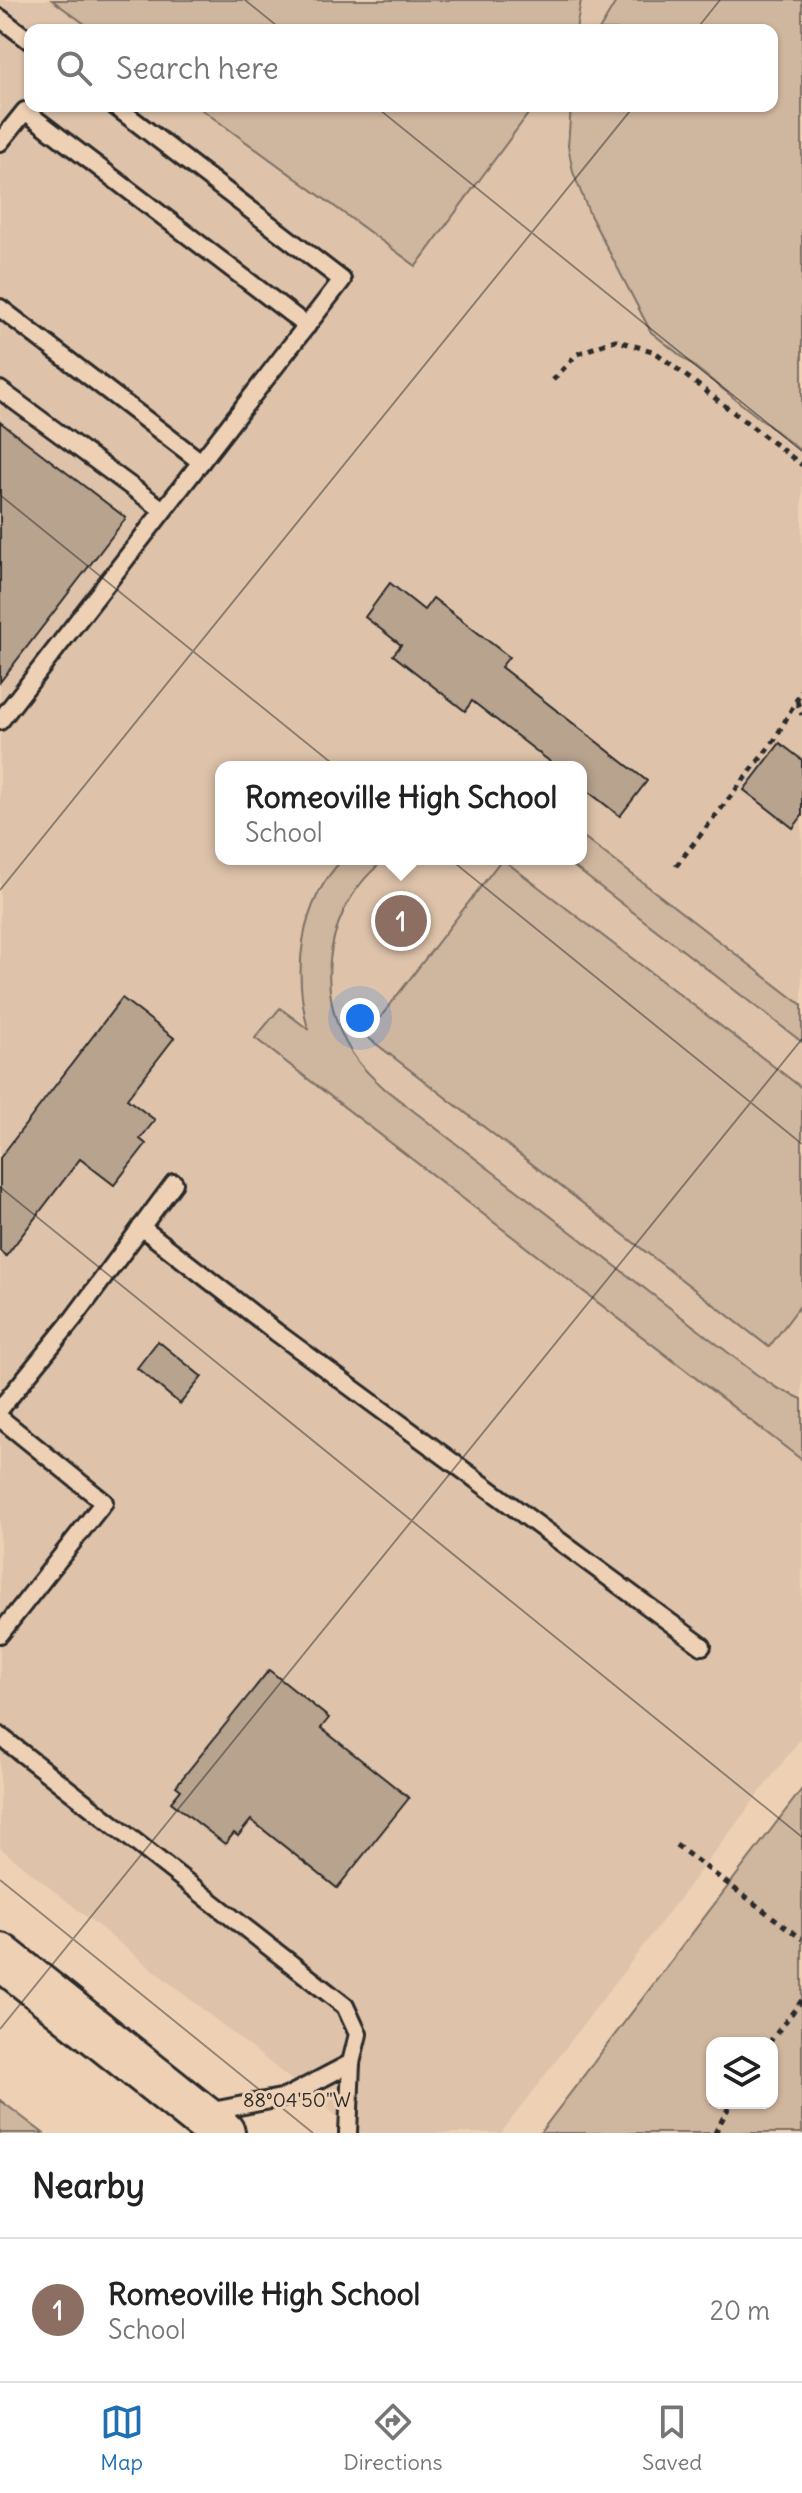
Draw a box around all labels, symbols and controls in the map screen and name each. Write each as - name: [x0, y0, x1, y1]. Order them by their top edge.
- search box: [24, 24, 778, 112]
- icon: search: [52, 46, 96, 90]
- text: Search here: [116, 49, 279, 87]
- popup: [215, 761, 587, 865]
- text: Romeoville High School: [245, 778, 557, 816]
- text: School: [245, 816, 323, 849]
- pin: 1: [375, 891, 427, 951]
- your location: [340, 998, 380, 1038]
- map controls: [706, 2037, 778, 2109]
- button: layers: [706, 2037, 778, 2109]
- text: 88°04'50"W: [243, 2087, 351, 2112]
- text: Nearby: [32, 2164, 145, 2207]
- text: Romeoville High School: [108, 2275, 420, 2313]
- text: 1: [53, 2294, 63, 2327]
- text: 20 m: [710, 2294, 770, 2327]
- text: School: [108, 2313, 186, 2346]
- tab: Map: [100, 2400, 144, 2476]
- tab: Directions: [343, 2400, 443, 2476]
- tab: Saved: [642, 2400, 702, 2476]

